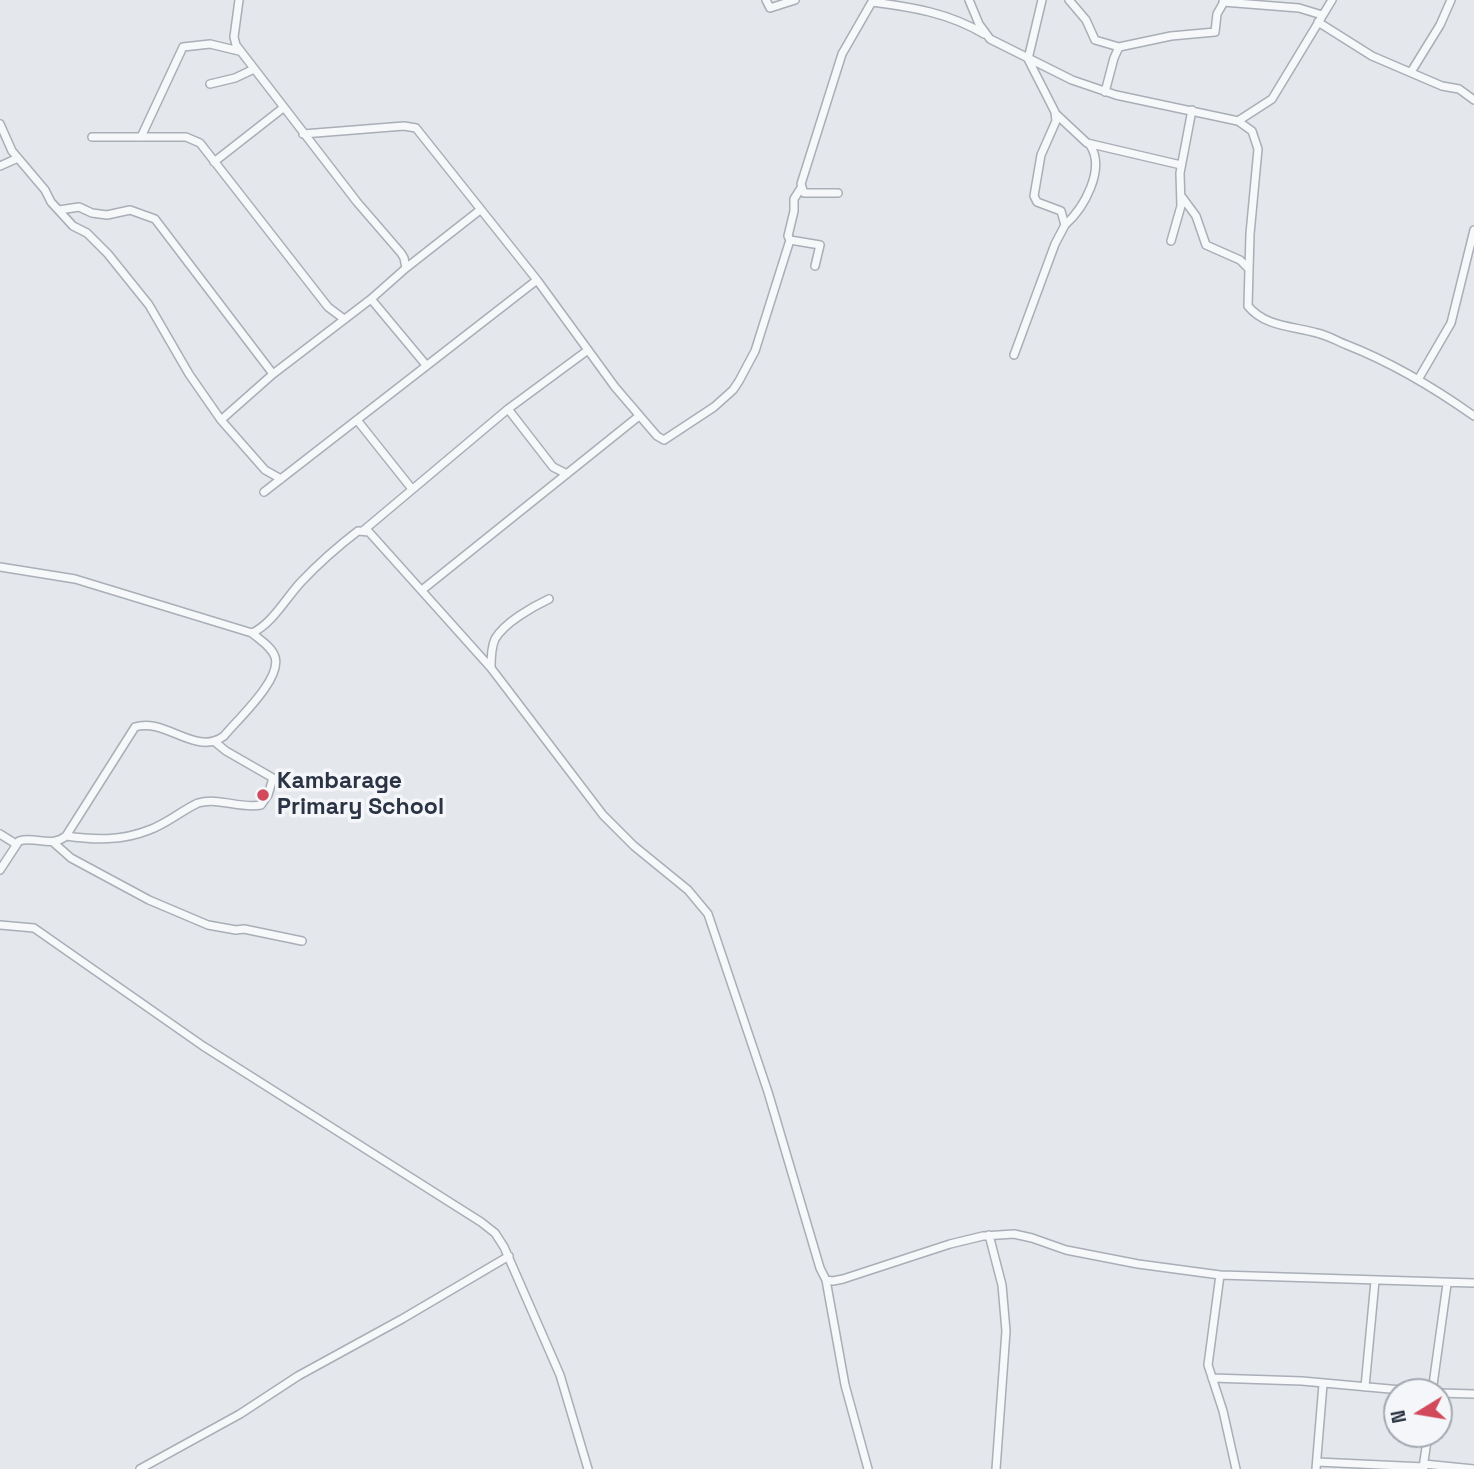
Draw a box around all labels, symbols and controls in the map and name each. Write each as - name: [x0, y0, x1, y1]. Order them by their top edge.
- place label: Kambarage Primary School: [277, 768, 444, 822]
- marker: Kambarage Primary School: [255, 787, 271, 803]
- north arrow: [1383, 1378, 1453, 1448]
- text: N: [1385, 1408, 1412, 1425]

